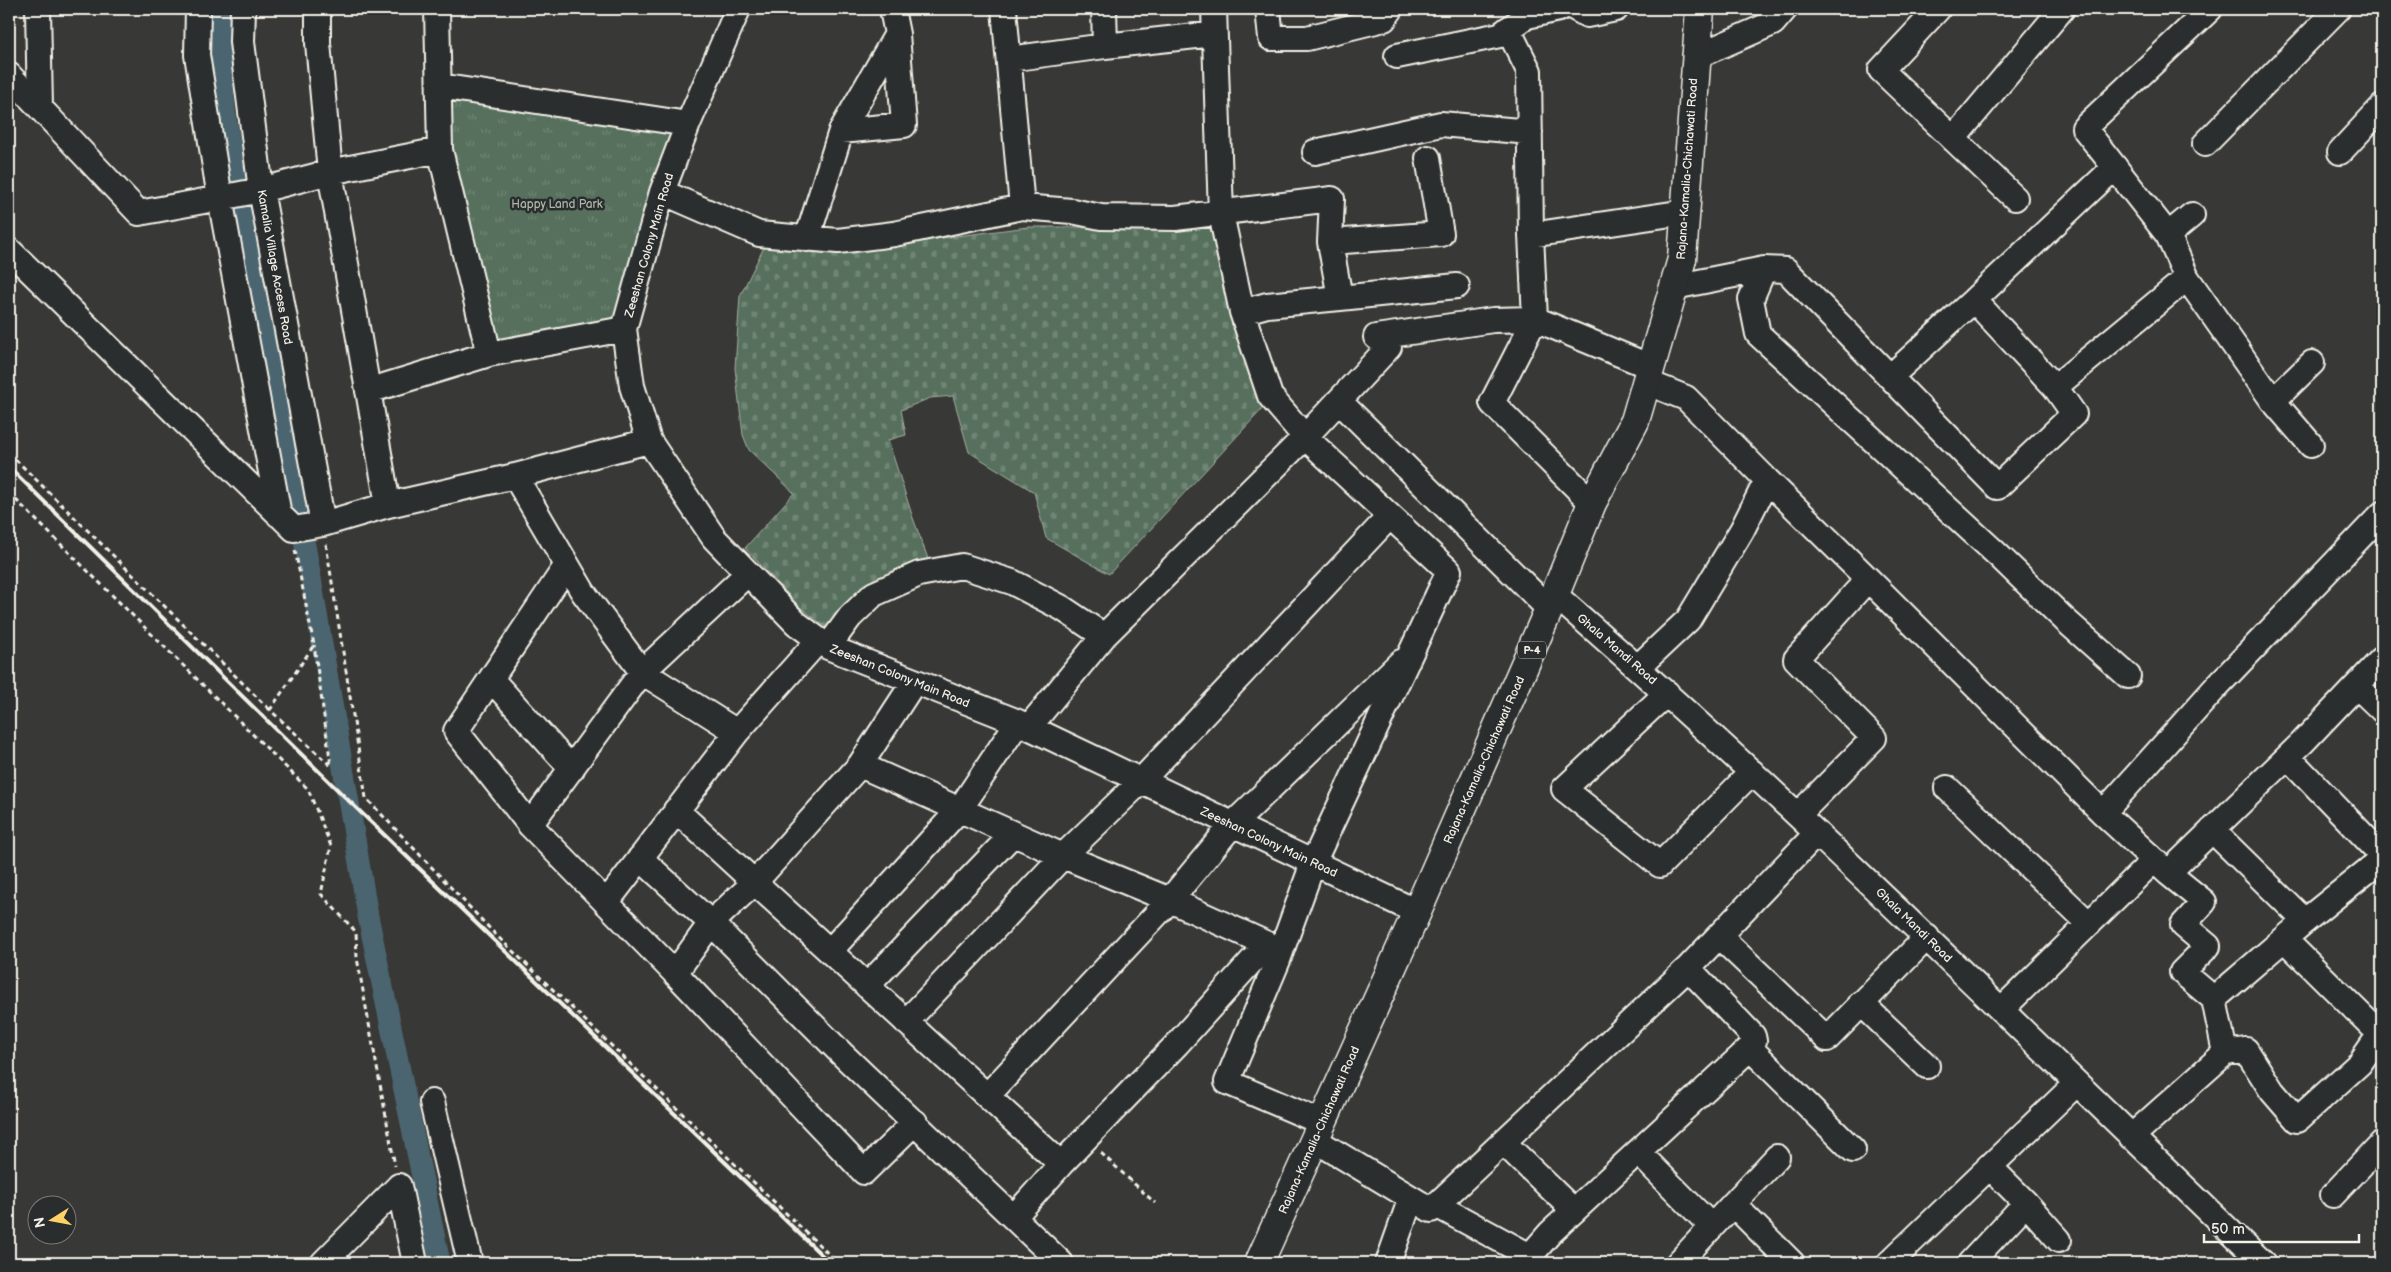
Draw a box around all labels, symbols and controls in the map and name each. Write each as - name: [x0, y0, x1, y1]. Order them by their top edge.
- street label: Rajana-Kamalia-Chichawati Road: [1674, 78, 1701, 260]
- street label: Zeeshan Colony Main Road: [621, 171, 677, 320]
- street label: Kamalia Village Access Road: [253, 188, 296, 346]
- park label: Happy Land Park: [511, 197, 603, 212]
- street label: Ghala Mandi Road: [1574, 611, 1660, 688]
- street label: Zeeshan Colony Main Road: [827, 641, 972, 711]
- road number: P-4: [1518, 642, 1546, 658]
- street label: Rajana-Kamalia-Chichawati Road: [1441, 674, 1528, 846]
- street label: Zeeshan Colony Main Road: [1197, 804, 1340, 881]
- street label: Ghala Mandi Road: [1872, 885, 1955, 966]
- street label: Rajana-Kamalia-Chichawati Road: [1276, 1044, 1363, 1216]
- north arrow: [28, 1194, 78, 1244]
- scale bar: [2204, 1212, 2358, 1244]
- text: N: [30, 1216, 49, 1229]
- text: 50 m: [2211, 1220, 2245, 1239]

